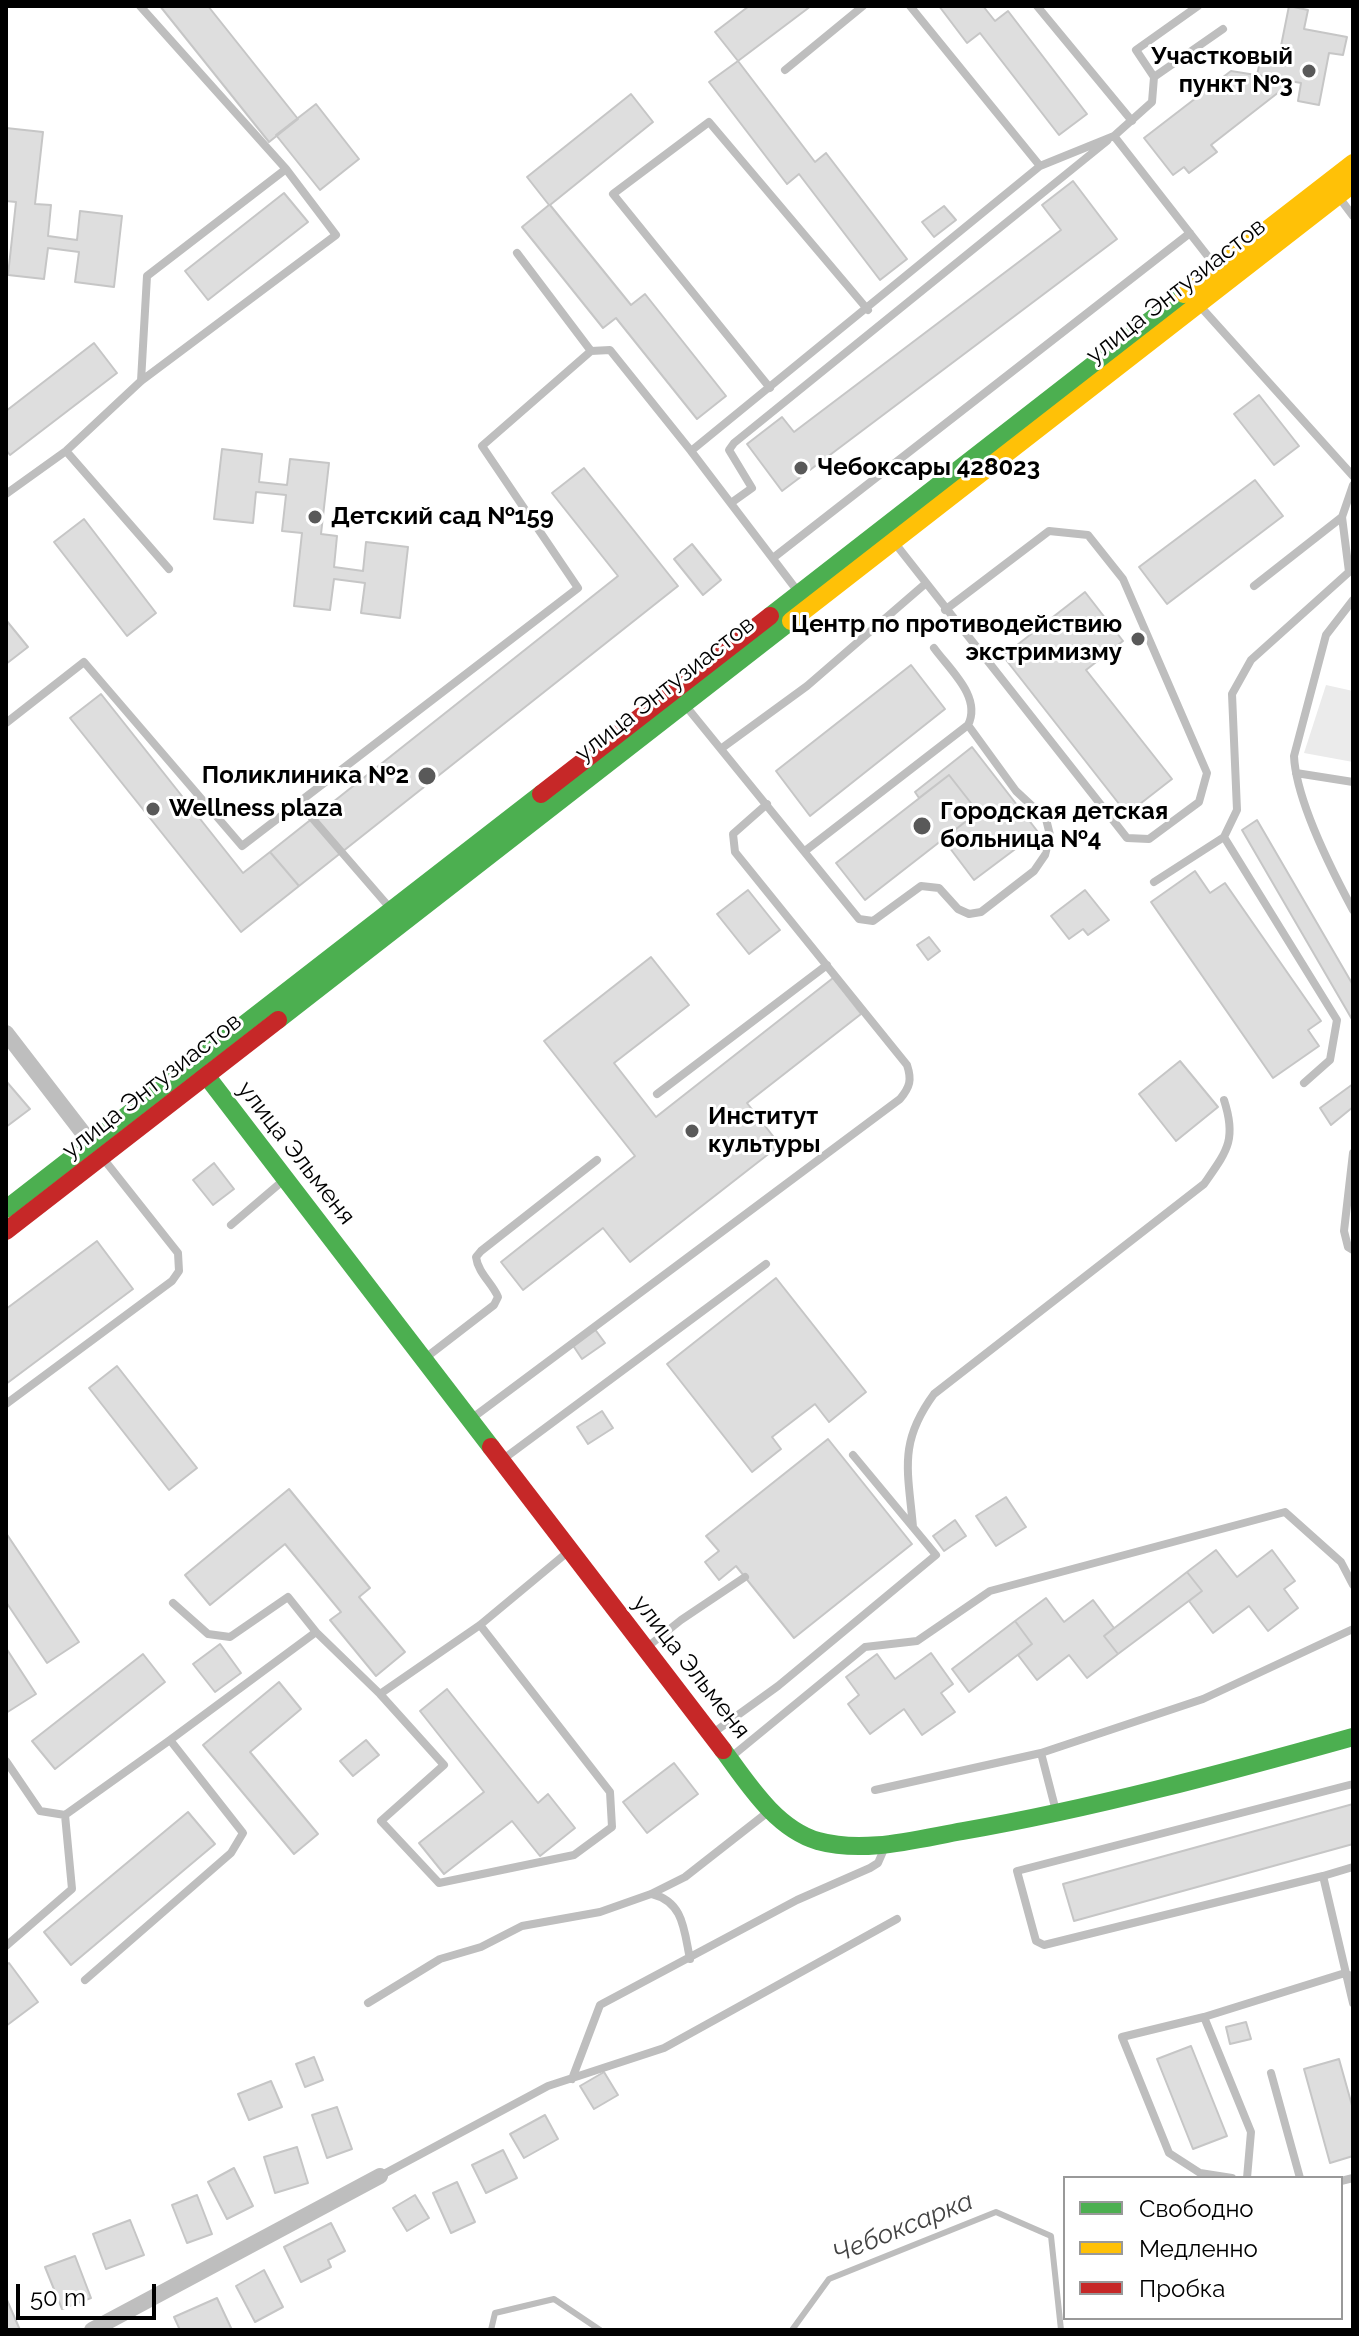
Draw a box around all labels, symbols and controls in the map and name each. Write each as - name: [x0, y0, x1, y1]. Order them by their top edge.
- place label: Участковый пункт №3: [1151, 43, 1293, 99]
- marker: Участковый пункт №3: [1300, 62, 1318, 80]
- street label: улица Энтузиастов: [1081, 212, 1271, 370]
- place label: Чебоксары 428023: [817, 454, 1040, 482]
- marker: Чебоксары 428023: [792, 459, 810, 477]
- place label: Детский сад №159: [331, 503, 554, 531]
- marker: Детский сад №159: [306, 508, 324, 526]
- street label: улица Энтузиастов: [570, 610, 760, 768]
- place label: Центр по противодействию экстримизму: [791, 611, 1122, 667]
- marker: Центр по противодействию экстримизму: [1129, 630, 1147, 648]
- place label: Поликлиника №2: [202, 762, 409, 790]
- marker: Поликлиника №2: [416, 765, 438, 787]
- place label: Wellness plaza: [169, 795, 343, 823]
- place label: Городская детская больница №4: [940, 798, 1168, 854]
- marker: Wellness plaza: [144, 800, 162, 818]
- marker: Городская детская больница №4: [911, 815, 933, 837]
- street label: улица Энтузиастов: [57, 1007, 247, 1165]
- street label: улица Эльменя: [231, 1076, 361, 1230]
- place label: Институт культуры: [708, 1103, 820, 1159]
- marker: Институт культуры: [683, 1122, 701, 1140]
- street label: улица Эльменя: [626, 1590, 756, 1744]
- legend: [1063, 2176, 1343, 2320]
- water label: Чебоксарка: [828, 2186, 978, 2270]
- text: Свободно: [1139, 2194, 1254, 2223]
- text: Медленно: [1139, 2234, 1258, 2263]
- scale bar: [20, 2268, 160, 2318]
- text: Пробка: [1139, 2274, 1225, 2303]
- text: 50 m: [30, 2283, 86, 2312]

